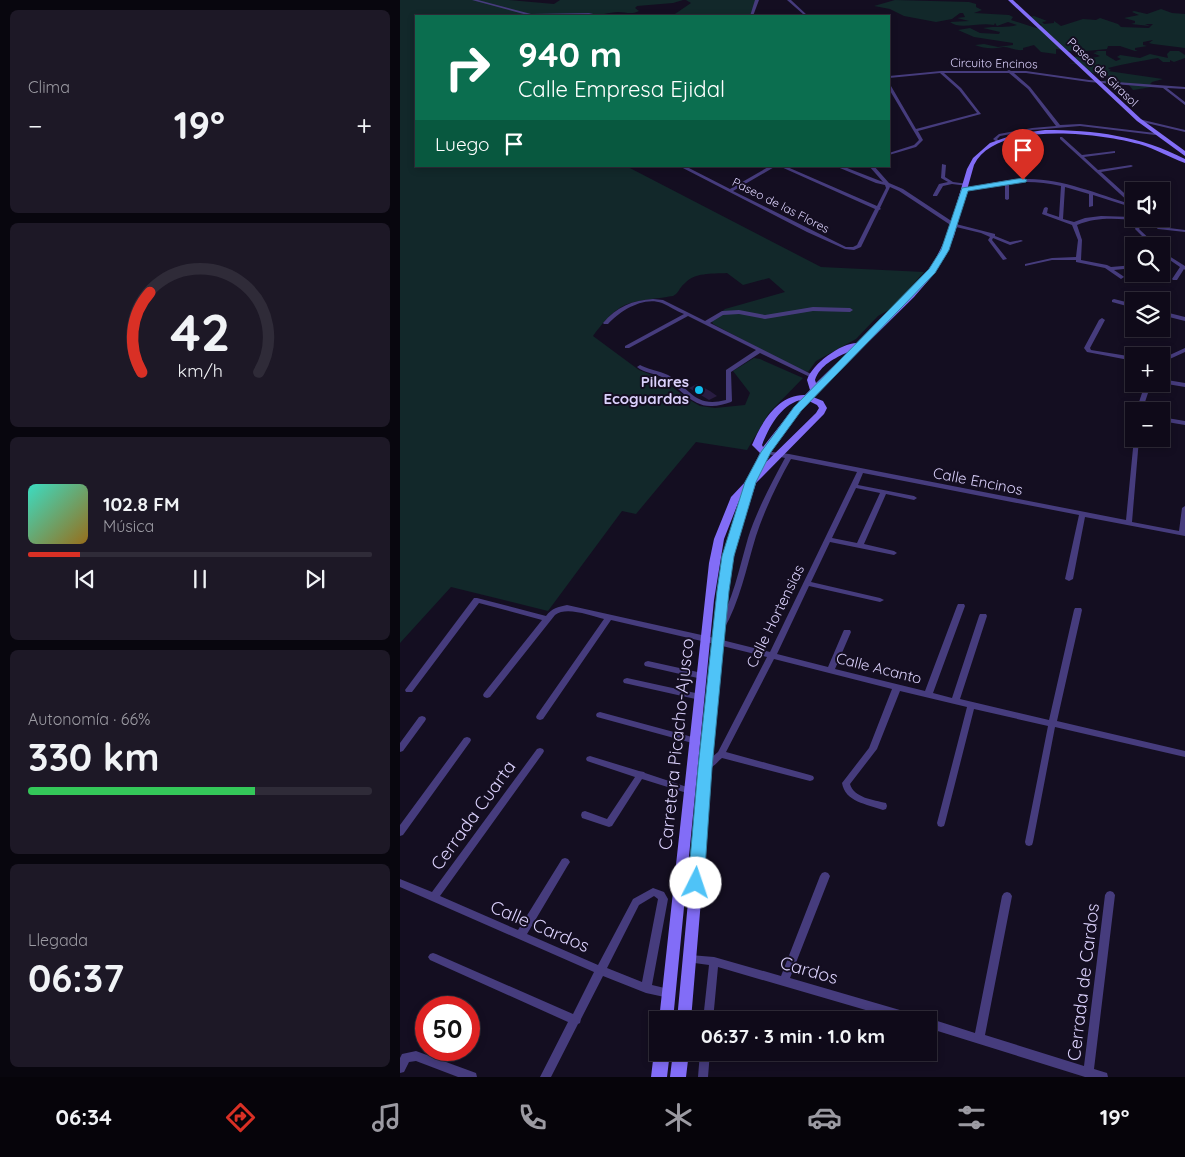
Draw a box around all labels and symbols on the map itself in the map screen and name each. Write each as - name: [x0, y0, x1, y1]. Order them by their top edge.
- street label: Paseo de Girasol: [1064, 34, 1142, 110]
- street label: Circuito Encinos: [950, 55, 1038, 71]
- pin: [1002, 129, 1044, 180]
- street label: Paseo de las Flores: [730, 174, 832, 236]
- place label: Pilares Ecoguardas: [603, 372, 689, 408]
- marker: Pilares Ecoguardas: [693, 384, 705, 396]
- street label: Calle Encinos: [931, 463, 1025, 499]
- street label: Calle Hortensias: [742, 561, 808, 671]
- street label: Carretera Picacho-Ajusco: [653, 637, 699, 851]
- street label: Calle Acanto: [834, 648, 924, 688]
- street label: Cerrada Cuarta: [425, 756, 521, 874]
- position arrow: [669, 856, 721, 908]
- street label: Calle Cardos: [487, 895, 593, 957]
- street label: Cerrada de Cardos: [1062, 902, 1104, 1062]
- street label: Cardos: [777, 951, 841, 989]
- speed limit sign: 50: [415, 996, 480, 1061]

